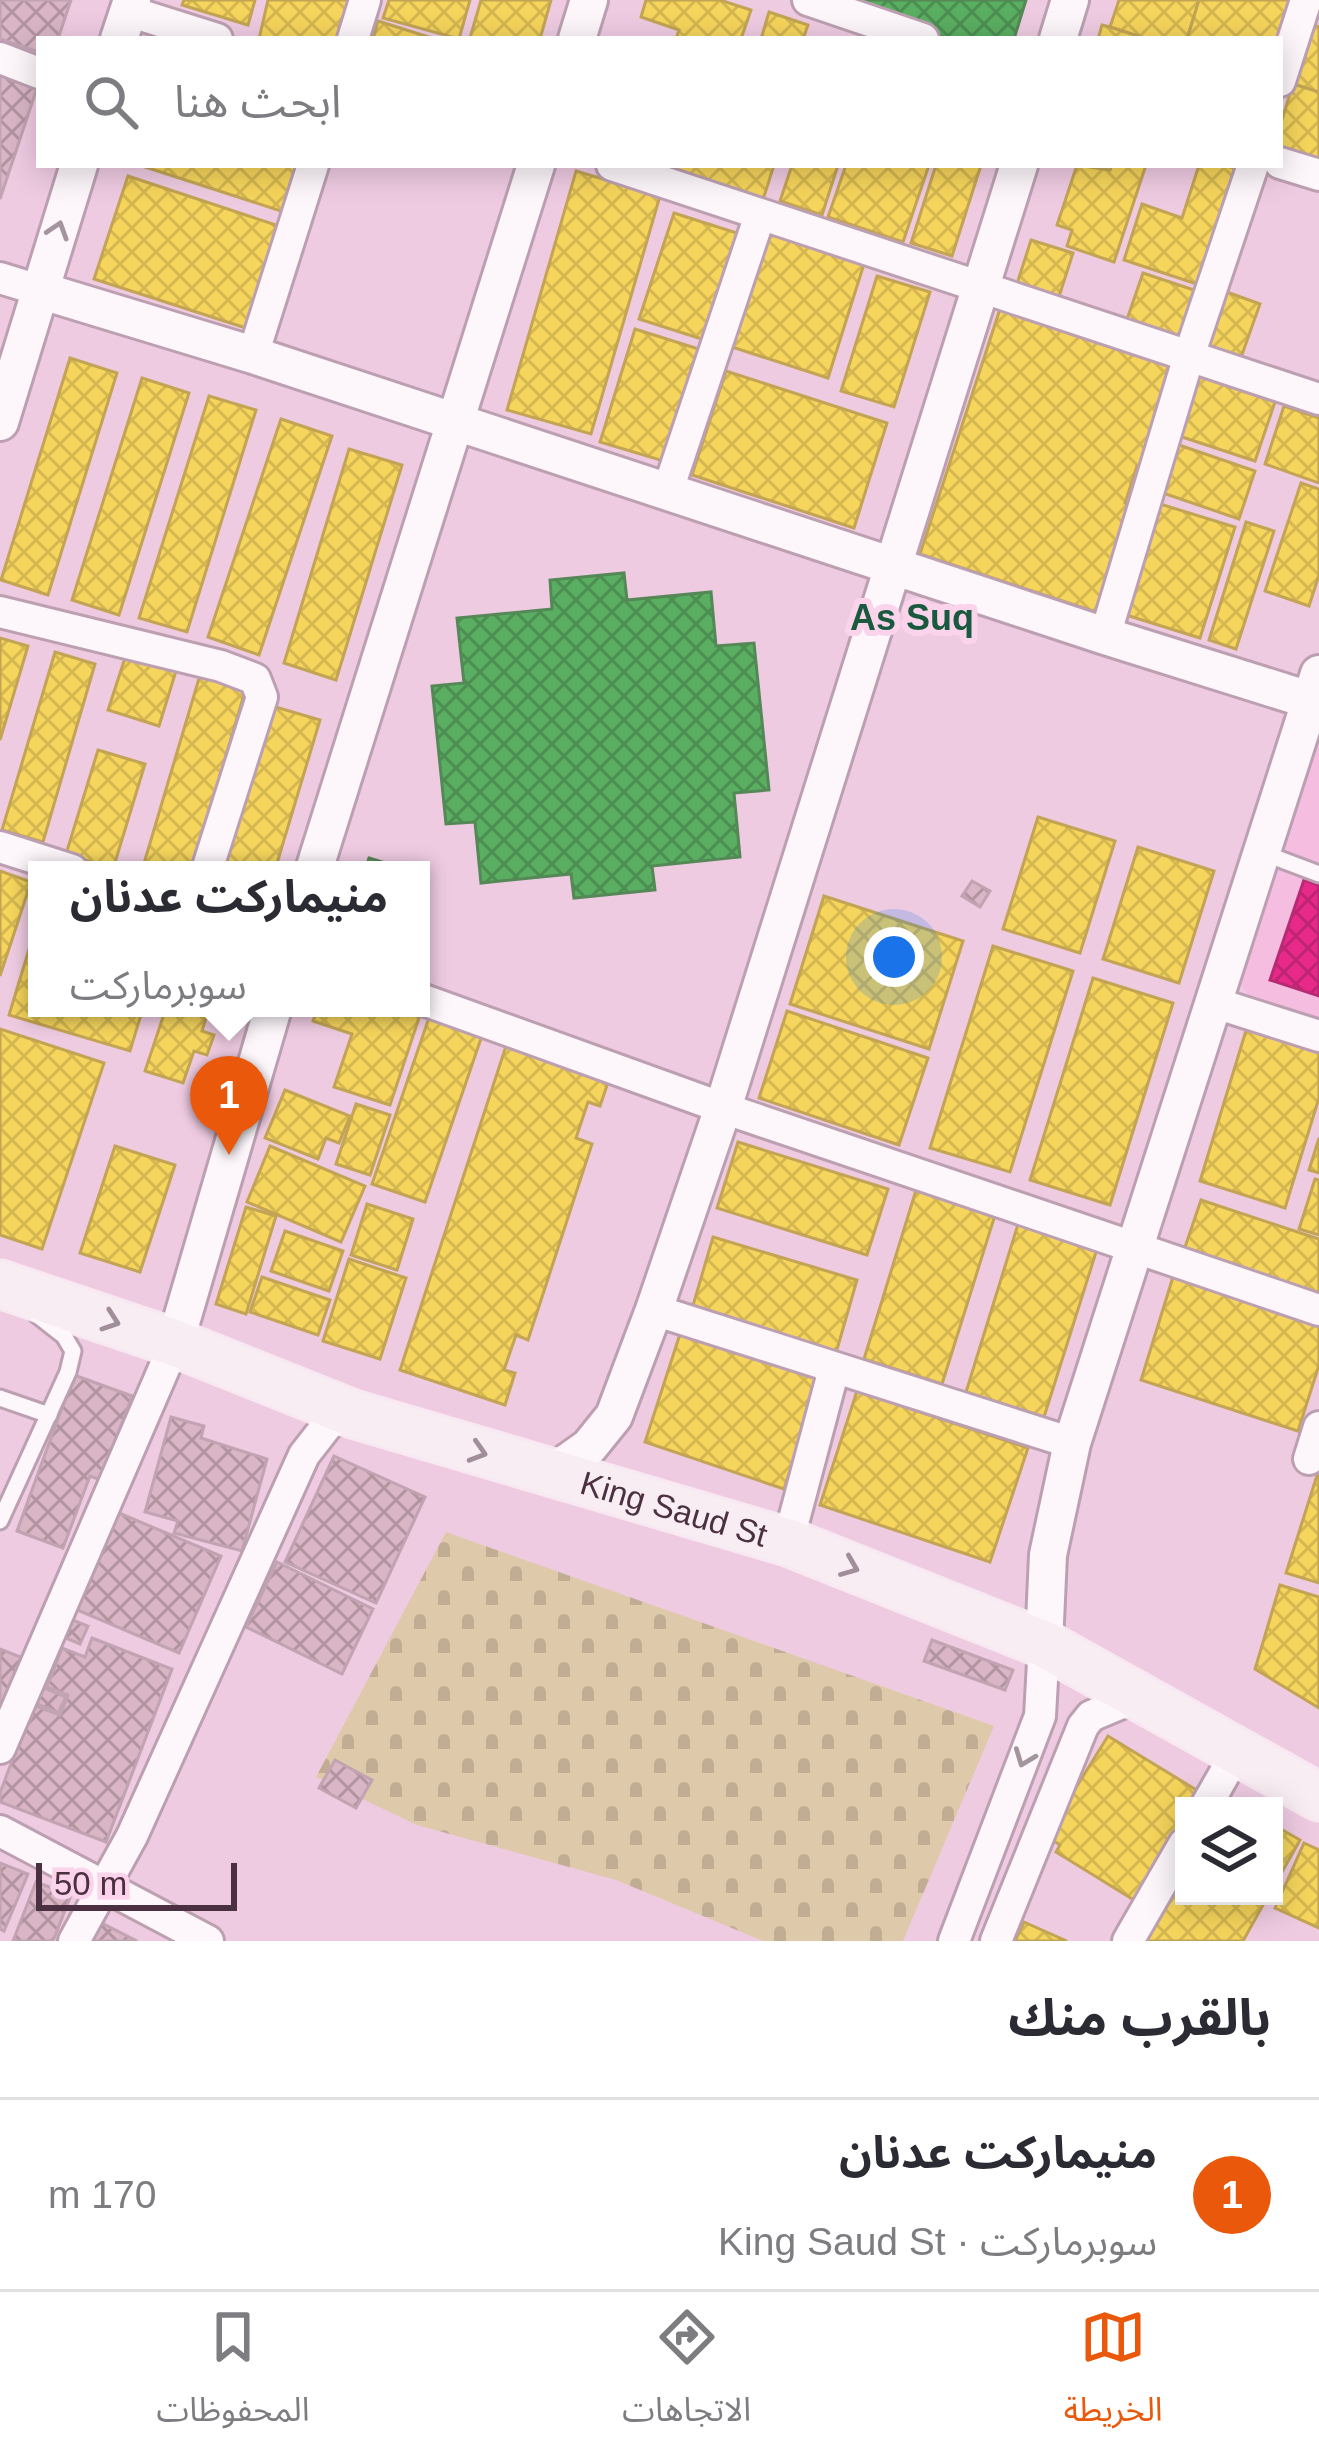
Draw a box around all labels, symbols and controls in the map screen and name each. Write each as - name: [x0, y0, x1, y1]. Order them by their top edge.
- search box: [36, 36, 1283, 168]
- icon: search: [78, 69, 144, 135]
- text: ابحث هنا: [174, 76, 342, 127]
- one-way arrow: [44, 220, 69, 241]
- district label: As Suq: [850, 597, 974, 638]
- popup: [28, 861, 430, 1017]
- text: منيماركت عدنان: [70, 871, 388, 922]
- your location: [864, 927, 924, 987]
- text: سوبرماركت: [70, 964, 247, 1007]
- pin: 1: [190, 1056, 268, 1155]
- one-way arrow: [100, 1307, 121, 1332]
- one-way arrow: [467, 1438, 488, 1463]
- street label: King Saud St: [576, 1464, 772, 1553]
- one-way arrow: [839, 1553, 860, 1577]
- one-way arrow: [1013, 1746, 1038, 1767]
- map controls: [1175, 1797, 1283, 1905]
- button: layers: [1175, 1797, 1283, 1905]
- scale bar: [36, 1857, 237, 1910]
- text: 50 m: [54, 1865, 127, 1902]
- text: بالقرب منك: [1008, 1989, 1271, 2046]
- text: منيماركت عدنان: [839, 2127, 1157, 2178]
- text: 170 m: [48, 2173, 156, 2216]
- text: 1: [1221, 2173, 1243, 2216]
- text: سوبرماركت · King Saud St: [718, 2220, 1157, 2263]
- tab: المحفوظات: [156, 2304, 310, 2445]
- tab: الاتجاهات: [622, 2304, 751, 2445]
- tab: الخريطة: [1064, 2304, 1163, 2445]

